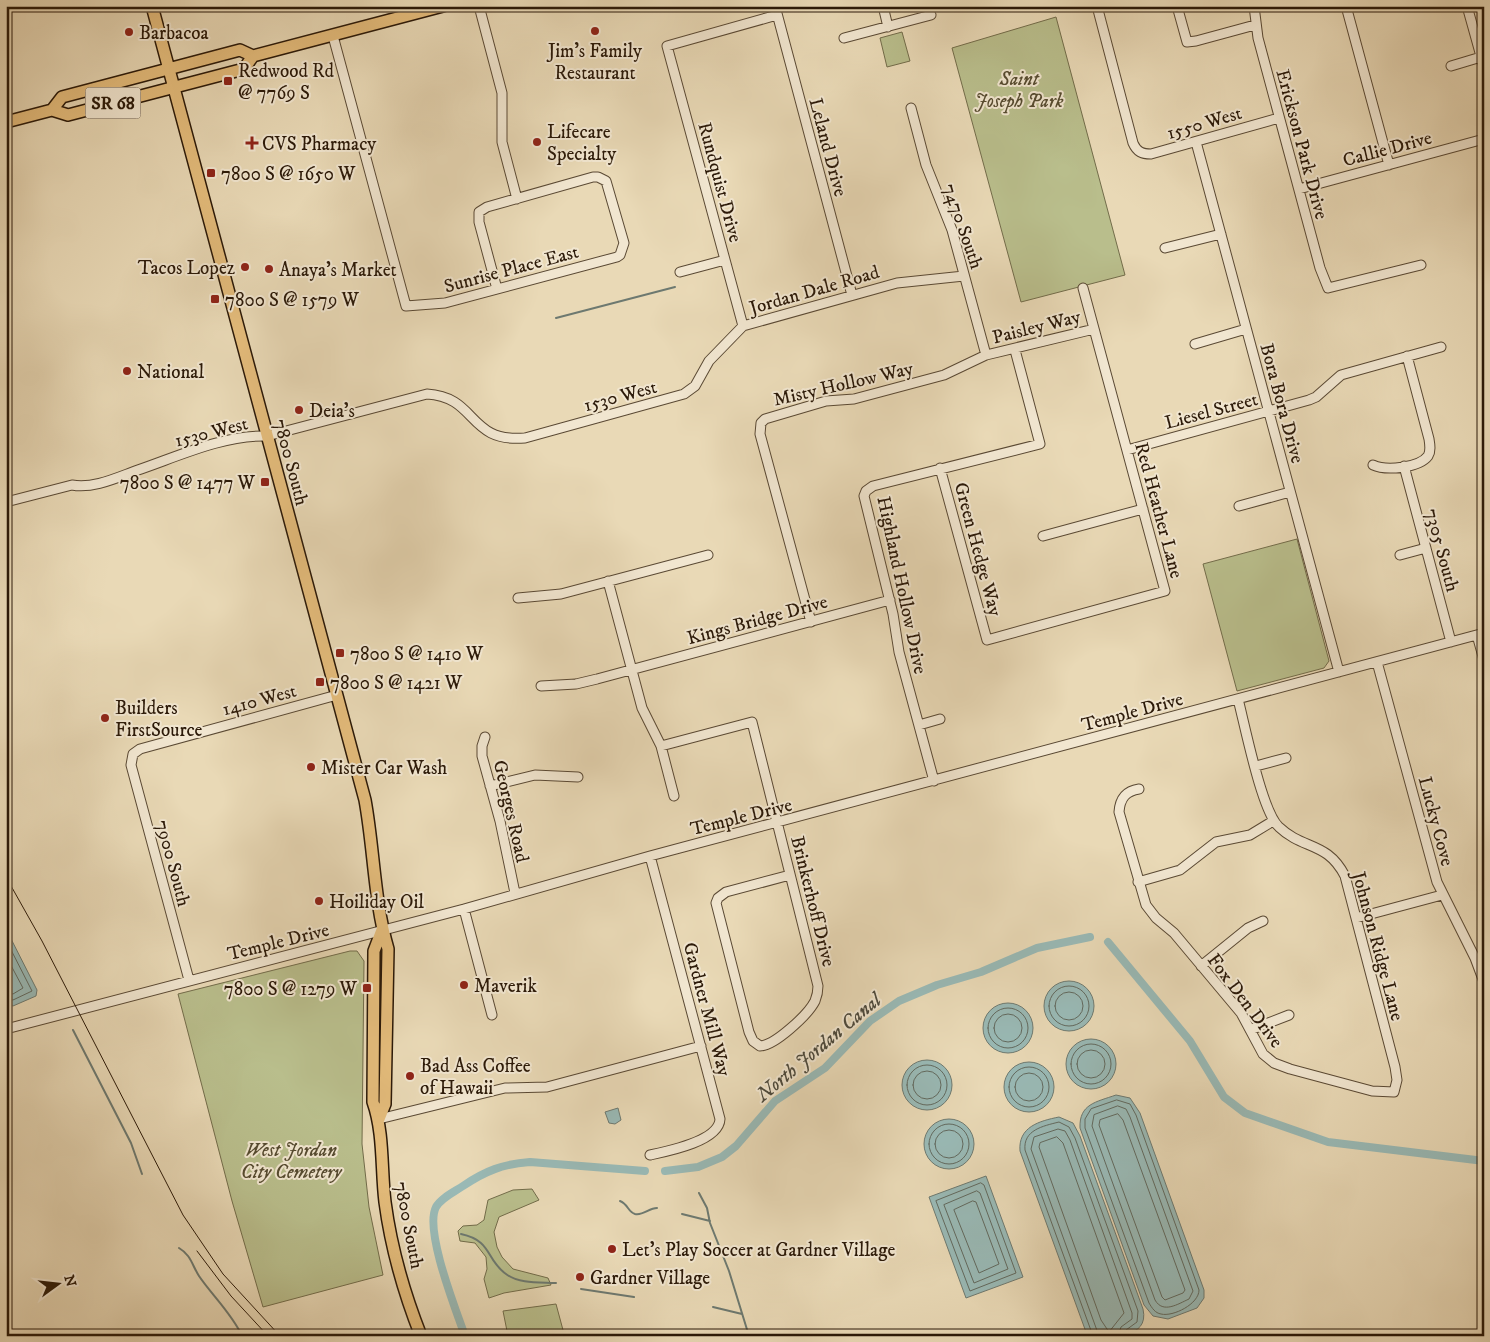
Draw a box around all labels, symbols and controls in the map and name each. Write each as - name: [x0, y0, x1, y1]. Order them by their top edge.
- place label: Barbacoa: [139, 22, 209, 45]
- marker: Jim's Family Restaurant: [589, 25, 601, 37]
- marker: Barbacoa: [123, 26, 135, 38]
- place label: Jim's Family Restaurant: [546, 40, 643, 85]
- place label: Redwood Rd @ 7769 S: [238, 60, 335, 105]
- street label: Erickson Park Drive: [1270, 67, 1333, 222]
- park label: Saint Joseph Park: [975, 68, 1064, 114]
- marker: Redwood Rd @ 7769 S: [222, 75, 234, 87]
- road number: SR 68: [86, 88, 140, 119]
- street label: Leland Drive: [803, 96, 852, 199]
- street label: 1550 West: [1164, 102, 1245, 145]
- street label: Rundquist Drive: [692, 120, 747, 245]
- place label: Lifecare Specialty: [547, 121, 617, 166]
- street label: Callie Drive: [1340, 126, 1435, 172]
- place label: CVS Pharmacy: [262, 133, 377, 156]
- marker: Lifecare Specialty: [531, 136, 543, 148]
- marker: CVS Pharmacy: [246, 137, 258, 149]
- place label: 7800 S @ 1650 W: [221, 163, 356, 186]
- marker: 7800 S @ 1650 W: [205, 167, 217, 179]
- street label: 7470 South: [937, 181, 988, 272]
- street label: Sunrise Place East: [442, 240, 581, 298]
- place label: Tacos Lopez: [138, 257, 235, 280]
- place label: Anaya's Market: [279, 259, 397, 282]
- marker: Tacos Lopez: [239, 261, 251, 273]
- street label: Jordan Dale Road: [745, 261, 883, 321]
- marker: Anaya's Market: [263, 263, 275, 275]
- place label: 7800 S @ 1579 W: [225, 289, 359, 312]
- marker: 7800 S @ 1579 W: [209, 293, 221, 305]
- street label: Paisley Way: [990, 305, 1084, 350]
- street label: Bora Bora Drive: [1255, 341, 1309, 466]
- street label: Misty Hollow Way: [771, 357, 916, 412]
- place label: National: [137, 361, 204, 384]
- marker: National: [121, 365, 133, 377]
- street label: 1530 West: [581, 376, 659, 417]
- street label: Liesel Street: [1162, 388, 1260, 435]
- place label: Deia's: [309, 400, 355, 423]
- marker: Deia's: [293, 404, 305, 416]
- street label: 1530 West: [172, 412, 250, 453]
- street label: 7800 South: [268, 417, 313, 508]
- street label: Red Heather Lane: [1129, 440, 1188, 581]
- place label: 7800 S @ 1477 W: [120, 472, 256, 495]
- marker: 7800 S @ 1477 W: [259, 476, 271, 488]
- street label: Green Hedge Way: [949, 480, 1007, 620]
- street label: Highland Hollow Drive: [871, 494, 932, 676]
- street label: 7305 South: [1419, 506, 1464, 595]
- street label: Kings Bridge Drive: [685, 591, 830, 650]
- place label: 7800 S @ 1410 W: [350, 643, 484, 666]
- marker: 7800 S @ 1410 W: [334, 647, 346, 659]
- place label: 7800 S @ 1421 W: [330, 672, 463, 695]
- marker: 7800 S @ 1421 W: [314, 676, 326, 688]
- street label: 1410 West: [220, 680, 299, 721]
- street label: Temple Drive: [1079, 688, 1186, 737]
- place label: Builders FirstSource: [115, 697, 203, 742]
- marker: Builders FirstSource: [99, 712, 111, 724]
- place label: Mister Car Wash: [321, 757, 447, 780]
- street label: Georges Road: [488, 758, 534, 865]
- marker: Mister Car Wash: [305, 761, 317, 773]
- street label: Lucky Cove: [1413, 774, 1459, 869]
- street label: Temple Drive: [688, 794, 795, 841]
- street label: 7900 South: [150, 818, 195, 909]
- street label: Brinkerhoff Drive: [785, 834, 840, 969]
- street label: Johnson Ridge Lane: [1346, 867, 1409, 1024]
- place label: Hoiliday Oil: [329, 891, 424, 914]
- marker: Hoiliday Oil: [313, 895, 325, 907]
- street label: Temple Drive: [225, 919, 332, 966]
- street label: Gardner Mill Way: [678, 940, 736, 1080]
- street label: Fox Den Drive: [1202, 949, 1288, 1053]
- place label: Maverik: [474, 975, 538, 998]
- place label: 7800 S @ 1279 W: [224, 978, 358, 1001]
- marker: Maverik: [458, 979, 470, 991]
- marker: 7800 S @ 1279 W: [361, 982, 373, 994]
- water label: North Jordan Canal: [750, 987, 888, 1108]
- place label: Bad Ass Coffee of Hawaii: [420, 1055, 531, 1100]
- marker: Bad Ass Coffee of Hawaii: [404, 1070, 416, 1082]
- park label: West Jordan City Cemetery: [241, 1139, 343, 1184]
- street label: 7800 South: [389, 1180, 428, 1271]
- place label: Let's Play Soccer at Gardner Village: [622, 1239, 895, 1262]
- marker: Let's Play Soccer at Gardner Village: [606, 1243, 618, 1255]
- north arrow: [32, 1260, 82, 1310]
- place label: Gardner Village: [590, 1267, 710, 1290]
- marker: Gardner Village: [574, 1271, 586, 1283]
- text: N: [59, 1273, 80, 1289]

